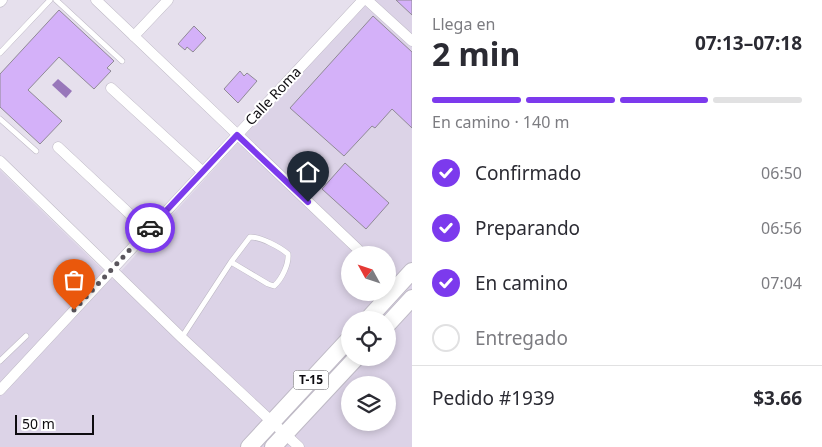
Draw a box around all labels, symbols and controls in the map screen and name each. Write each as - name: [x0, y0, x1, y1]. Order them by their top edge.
- text: Llega en: [432, 13, 495, 35]
- text: 07:13–07:18: [695, 30, 802, 56]
- text: 2 min: [432, 32, 520, 75]
- street label: Calle Roma: [241, 62, 305, 129]
- text: En camino · 140 m: [432, 111, 569, 133]
- pin: [287, 151, 329, 202]
- icon: home: [294, 158, 322, 186]
- icon: check: [432, 159, 460, 187]
- text: Confirmado: [475, 160, 581, 186]
- text: 06:50: [761, 162, 802, 184]
- courier: [125, 203, 175, 253]
- icon: car: [136, 214, 164, 242]
- icon: check: [432, 214, 460, 242]
- text: Preparando: [475, 215, 580, 241]
- text: 06:56: [761, 217, 802, 239]
- north arrow: [341, 246, 396, 301]
- map controls: [341, 246, 396, 431]
- pin: [53, 259, 95, 310]
- icon: bag: [60, 266, 88, 294]
- icon: check: [432, 269, 460, 297]
- text: En camino: [475, 270, 568, 296]
- text: 07:04: [761, 272, 802, 294]
- button: locate: [341, 311, 396, 366]
- text: Entregado: [475, 325, 568, 351]
- road number: T-15: [294, 370, 328, 390]
- button: layers: [341, 376, 396, 431]
- text: Pedido #1939: [432, 385, 555, 411]
- text: $3.66: [753, 385, 802, 411]
- scale bar: [15, 412, 94, 435]
- text: 50 m: [22, 414, 55, 433]

